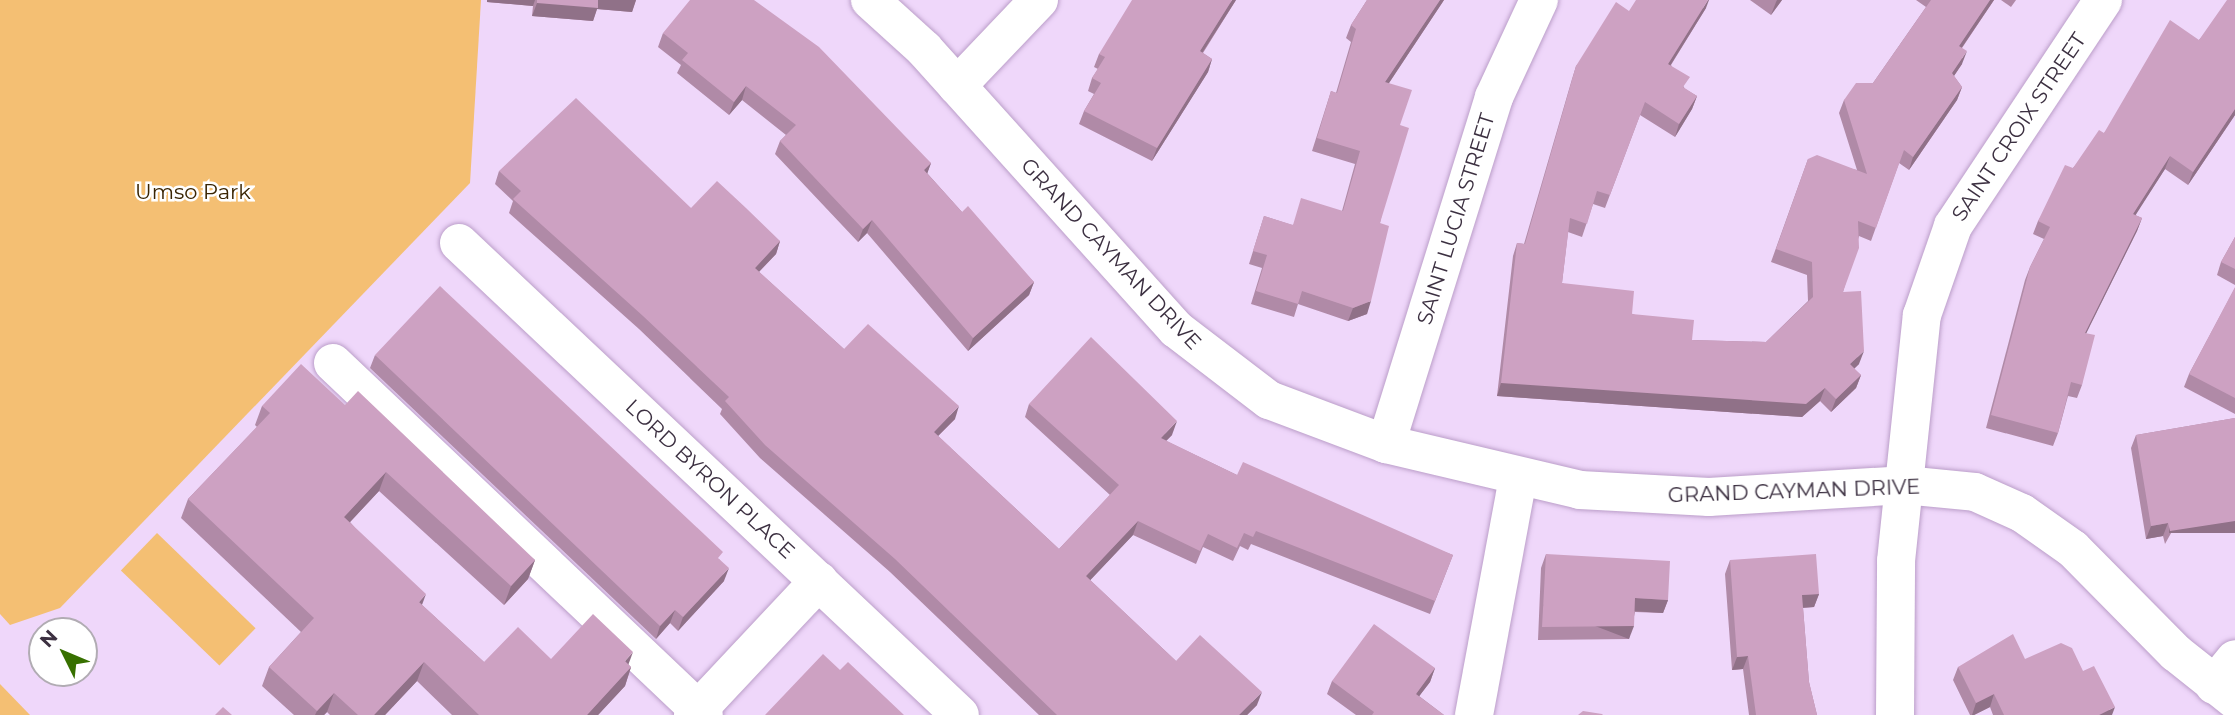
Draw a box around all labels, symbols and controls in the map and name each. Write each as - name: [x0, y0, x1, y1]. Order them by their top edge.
- street label: SAINT CROIX STREET: [1947, 28, 2091, 226]
- street label: SAINT LUCIA STREET: [1412, 110, 1500, 328]
- street label: GRAND CAYMAN DRIVE: [1016, 153, 1206, 355]
- park label: Umso Park: [135, 179, 251, 205]
- street label: LORD BYRON PLACE: [620, 394, 800, 564]
- street label: GRAND CAYMAN DRIVE: [1667, 474, 1921, 508]
- north arrow: [28, 617, 98, 687]
- text: N: [35, 625, 62, 652]

